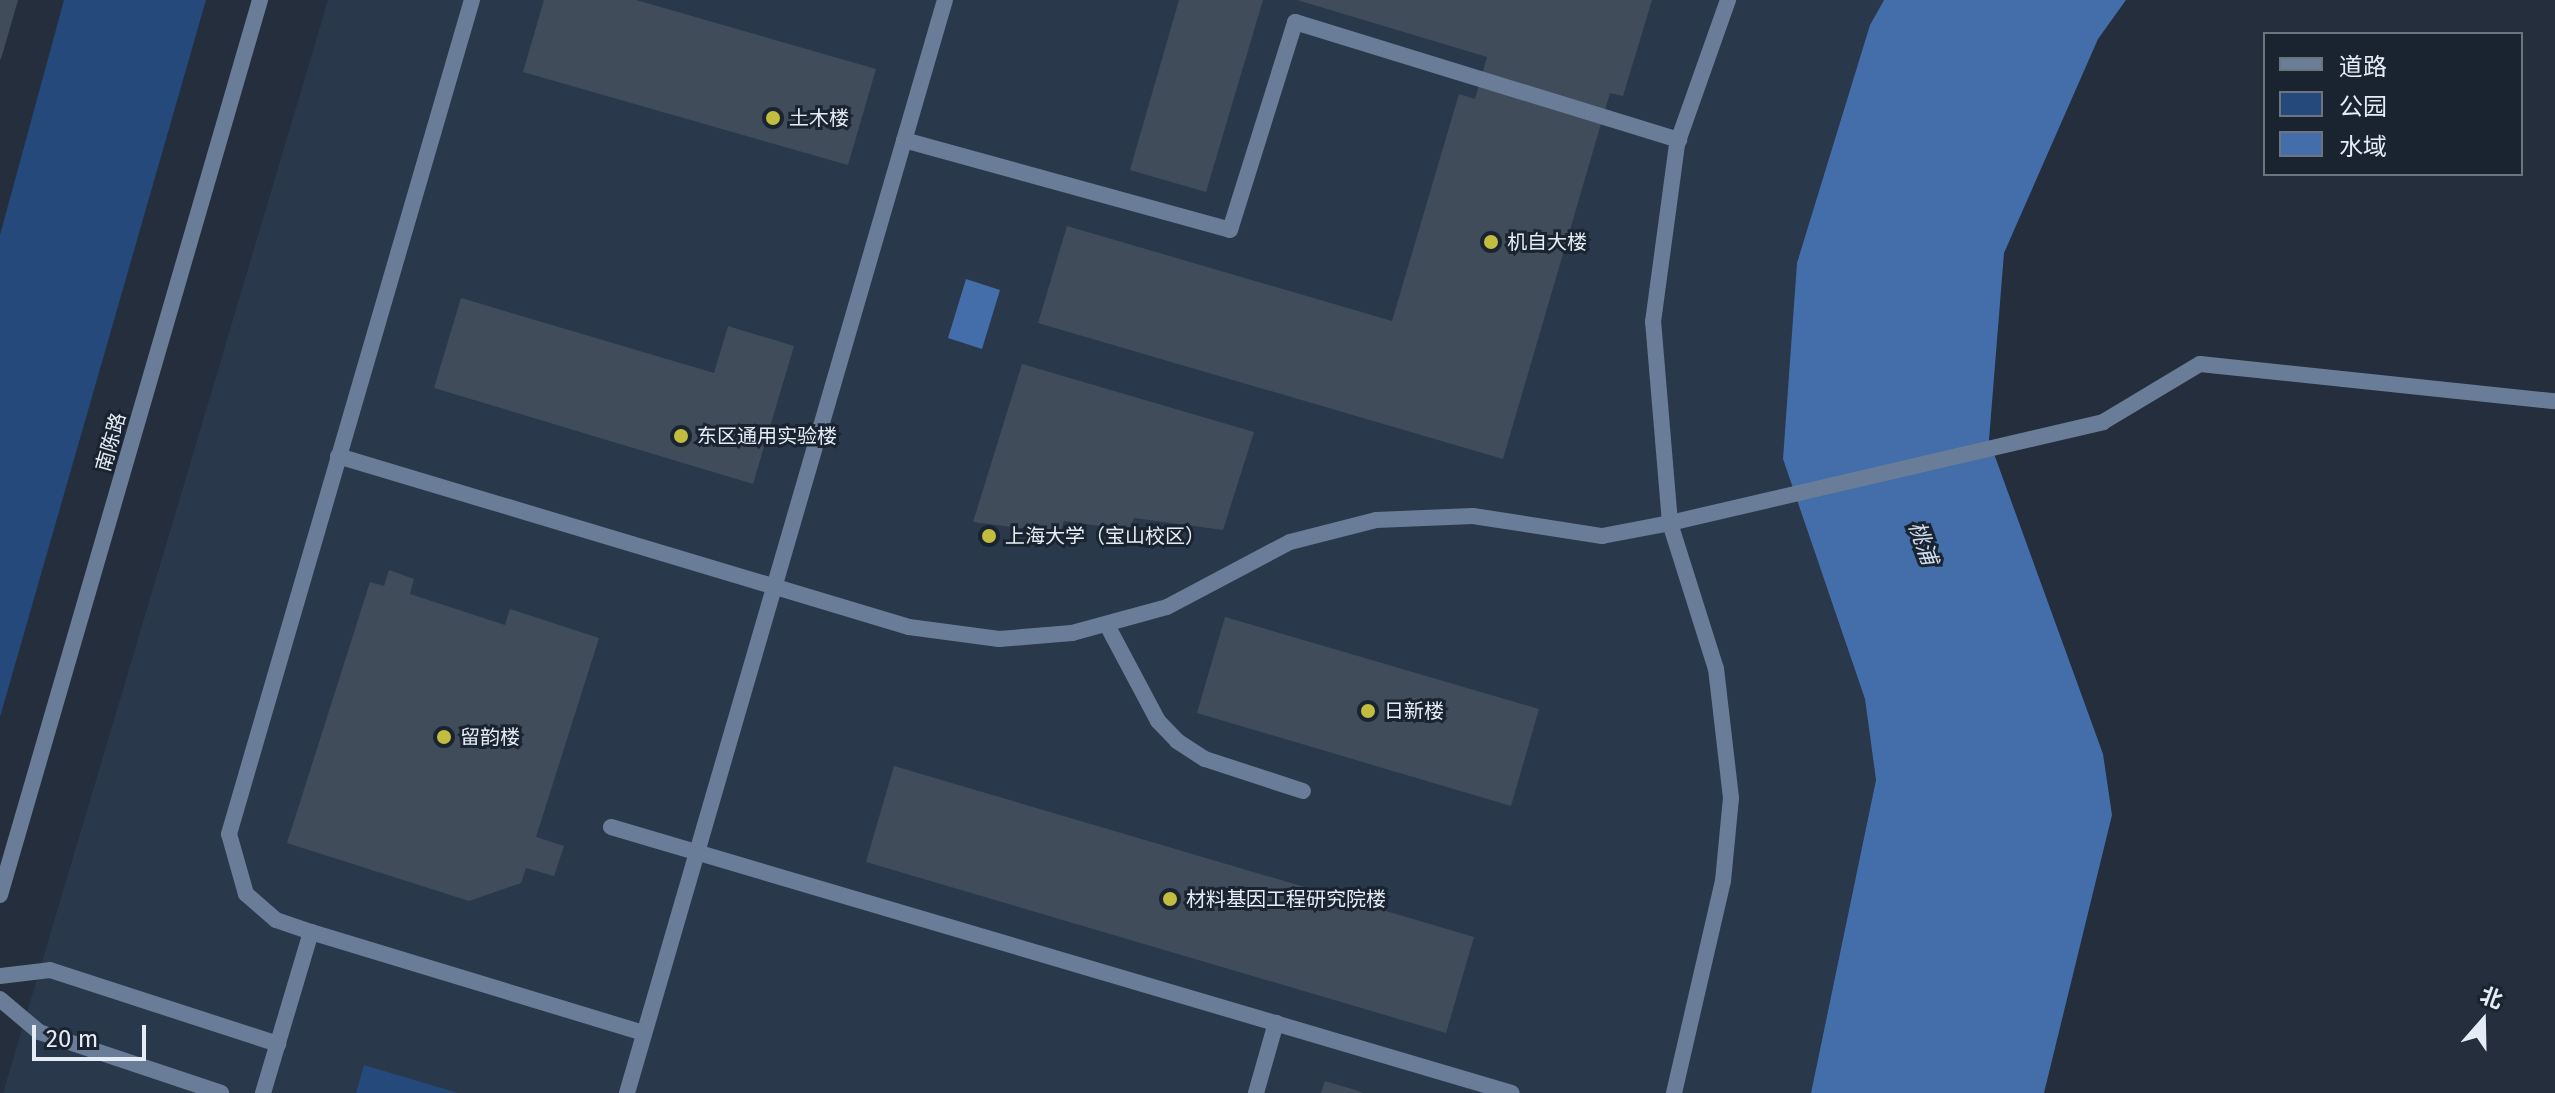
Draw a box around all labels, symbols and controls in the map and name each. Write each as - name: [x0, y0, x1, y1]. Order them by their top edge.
- legend: [2263, 32, 2523, 176]
- text: 道路: [2339, 53, 2387, 81]
- text: 公园: [2339, 93, 2387, 121]
- place label: 土木楼: [789, 106, 849, 130]
- marker: 土木楼: [764, 109, 782, 127]
- text: 水域: [2339, 133, 2387, 161]
- place label: 机自大楼: [1507, 230, 1587, 254]
- marker: 机自大楼: [1482, 233, 1500, 251]
- street label: 南陈路: [91, 410, 131, 474]
- place label: 东区通用实验楼: [697, 424, 837, 448]
- marker: 东区通用实验楼: [672, 427, 690, 445]
- water label: 桃浦: [1903, 518, 1943, 568]
- place label: 上海大学（宝山校区）: [1005, 524, 1205, 548]
- marker: 上海大学（宝山校区）: [980, 527, 998, 545]
- place label: 日新楼: [1384, 699, 1444, 723]
- marker: 日新楼: [1359, 702, 1377, 720]
- place label: 留韵楼: [460, 725, 520, 749]
- marker: 留韵楼: [435, 728, 453, 746]
- place label: 材料基因工程研究院楼: [1186, 887, 1386, 911]
- marker: 材料基因工程研究院楼: [1161, 890, 1179, 908]
- north arrow: [2443, 981, 2523, 1061]
- text: 北: [2476, 982, 2506, 1014]
- scale bar: [36, 1009, 150, 1059]
- text: 20 m: [46, 1025, 98, 1053]

